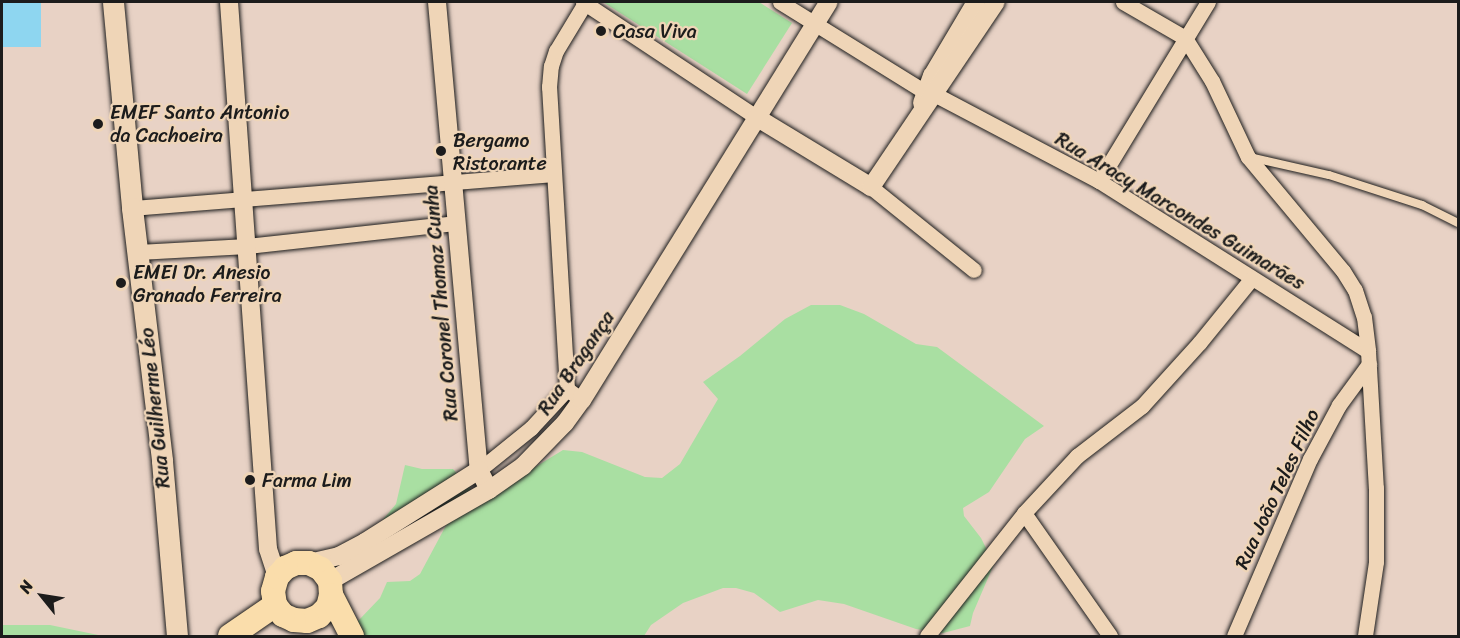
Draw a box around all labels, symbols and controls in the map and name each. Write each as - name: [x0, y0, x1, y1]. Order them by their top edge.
- place label: Casa Viva: [613, 19, 697, 43]
- marker: Casa Viva: [594, 24, 608, 38]
- place label: EMEF Santo Antonio da Cachoeira: [110, 100, 291, 147]
- marker: EMEF Santo Antonio da Cachoeira: [91, 117, 105, 131]
- street label: Rua Aracy Marcondes Guimarães: [1051, 127, 1309, 295]
- place label: Bergamo Ristorante: [453, 128, 547, 175]
- marker: Bergamo Ristorante: [434, 144, 448, 158]
- street label: Rua Coronel Thomaz Cunha: [419, 184, 463, 422]
- place label: EMEI Dr. Anesio Granado Ferreira: [133, 260, 282, 307]
- marker: EMEI Dr. Anesio Granado Ferreira: [114, 276, 128, 290]
- street label: Rua Bragança: [533, 307, 619, 419]
- street label: Rua Guilherme Léo: [135, 327, 175, 489]
- street label: Rua João Teles Filho: [1229, 404, 1325, 574]
- place label: Farma Lim: [262, 468, 352, 492]
- marker: Farma Lim: [243, 473, 257, 487]
- north arrow: [12, 566, 72, 626]
- text: N: [11, 575, 41, 599]

